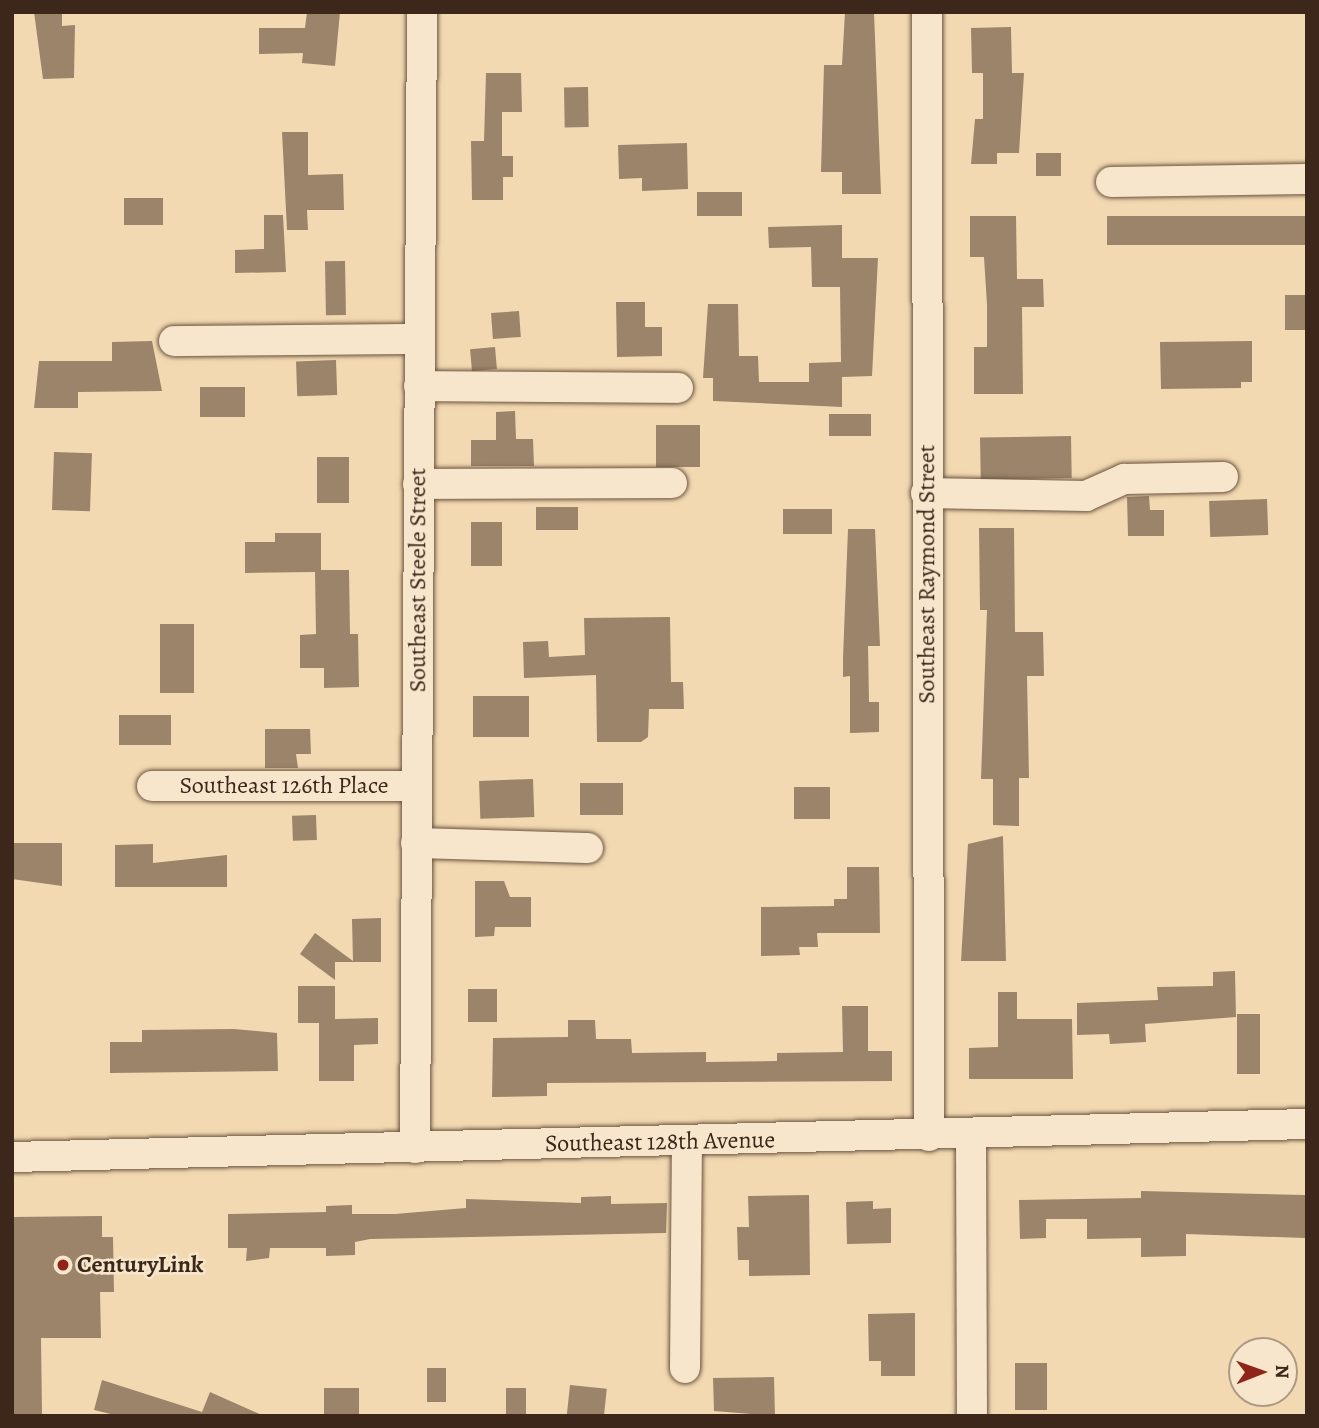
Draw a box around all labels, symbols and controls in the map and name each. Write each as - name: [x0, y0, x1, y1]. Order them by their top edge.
- street label: Southeast Raymond Street: [913, 444, 941, 704]
- street label: Southeast Steele Street: [404, 468, 432, 692]
- street label: Southeast 126th Place: [179, 772, 389, 800]
- street label: Southeast 128th Avenue: [545, 1126, 775, 1158]
- place label: CenturyLink: [77, 1251, 203, 1279]
- marker: CenturyLink: [55, 1257, 71, 1273]
- north arrow: [1228, 1337, 1298, 1407]
- text: N: [1269, 1365, 1295, 1379]

